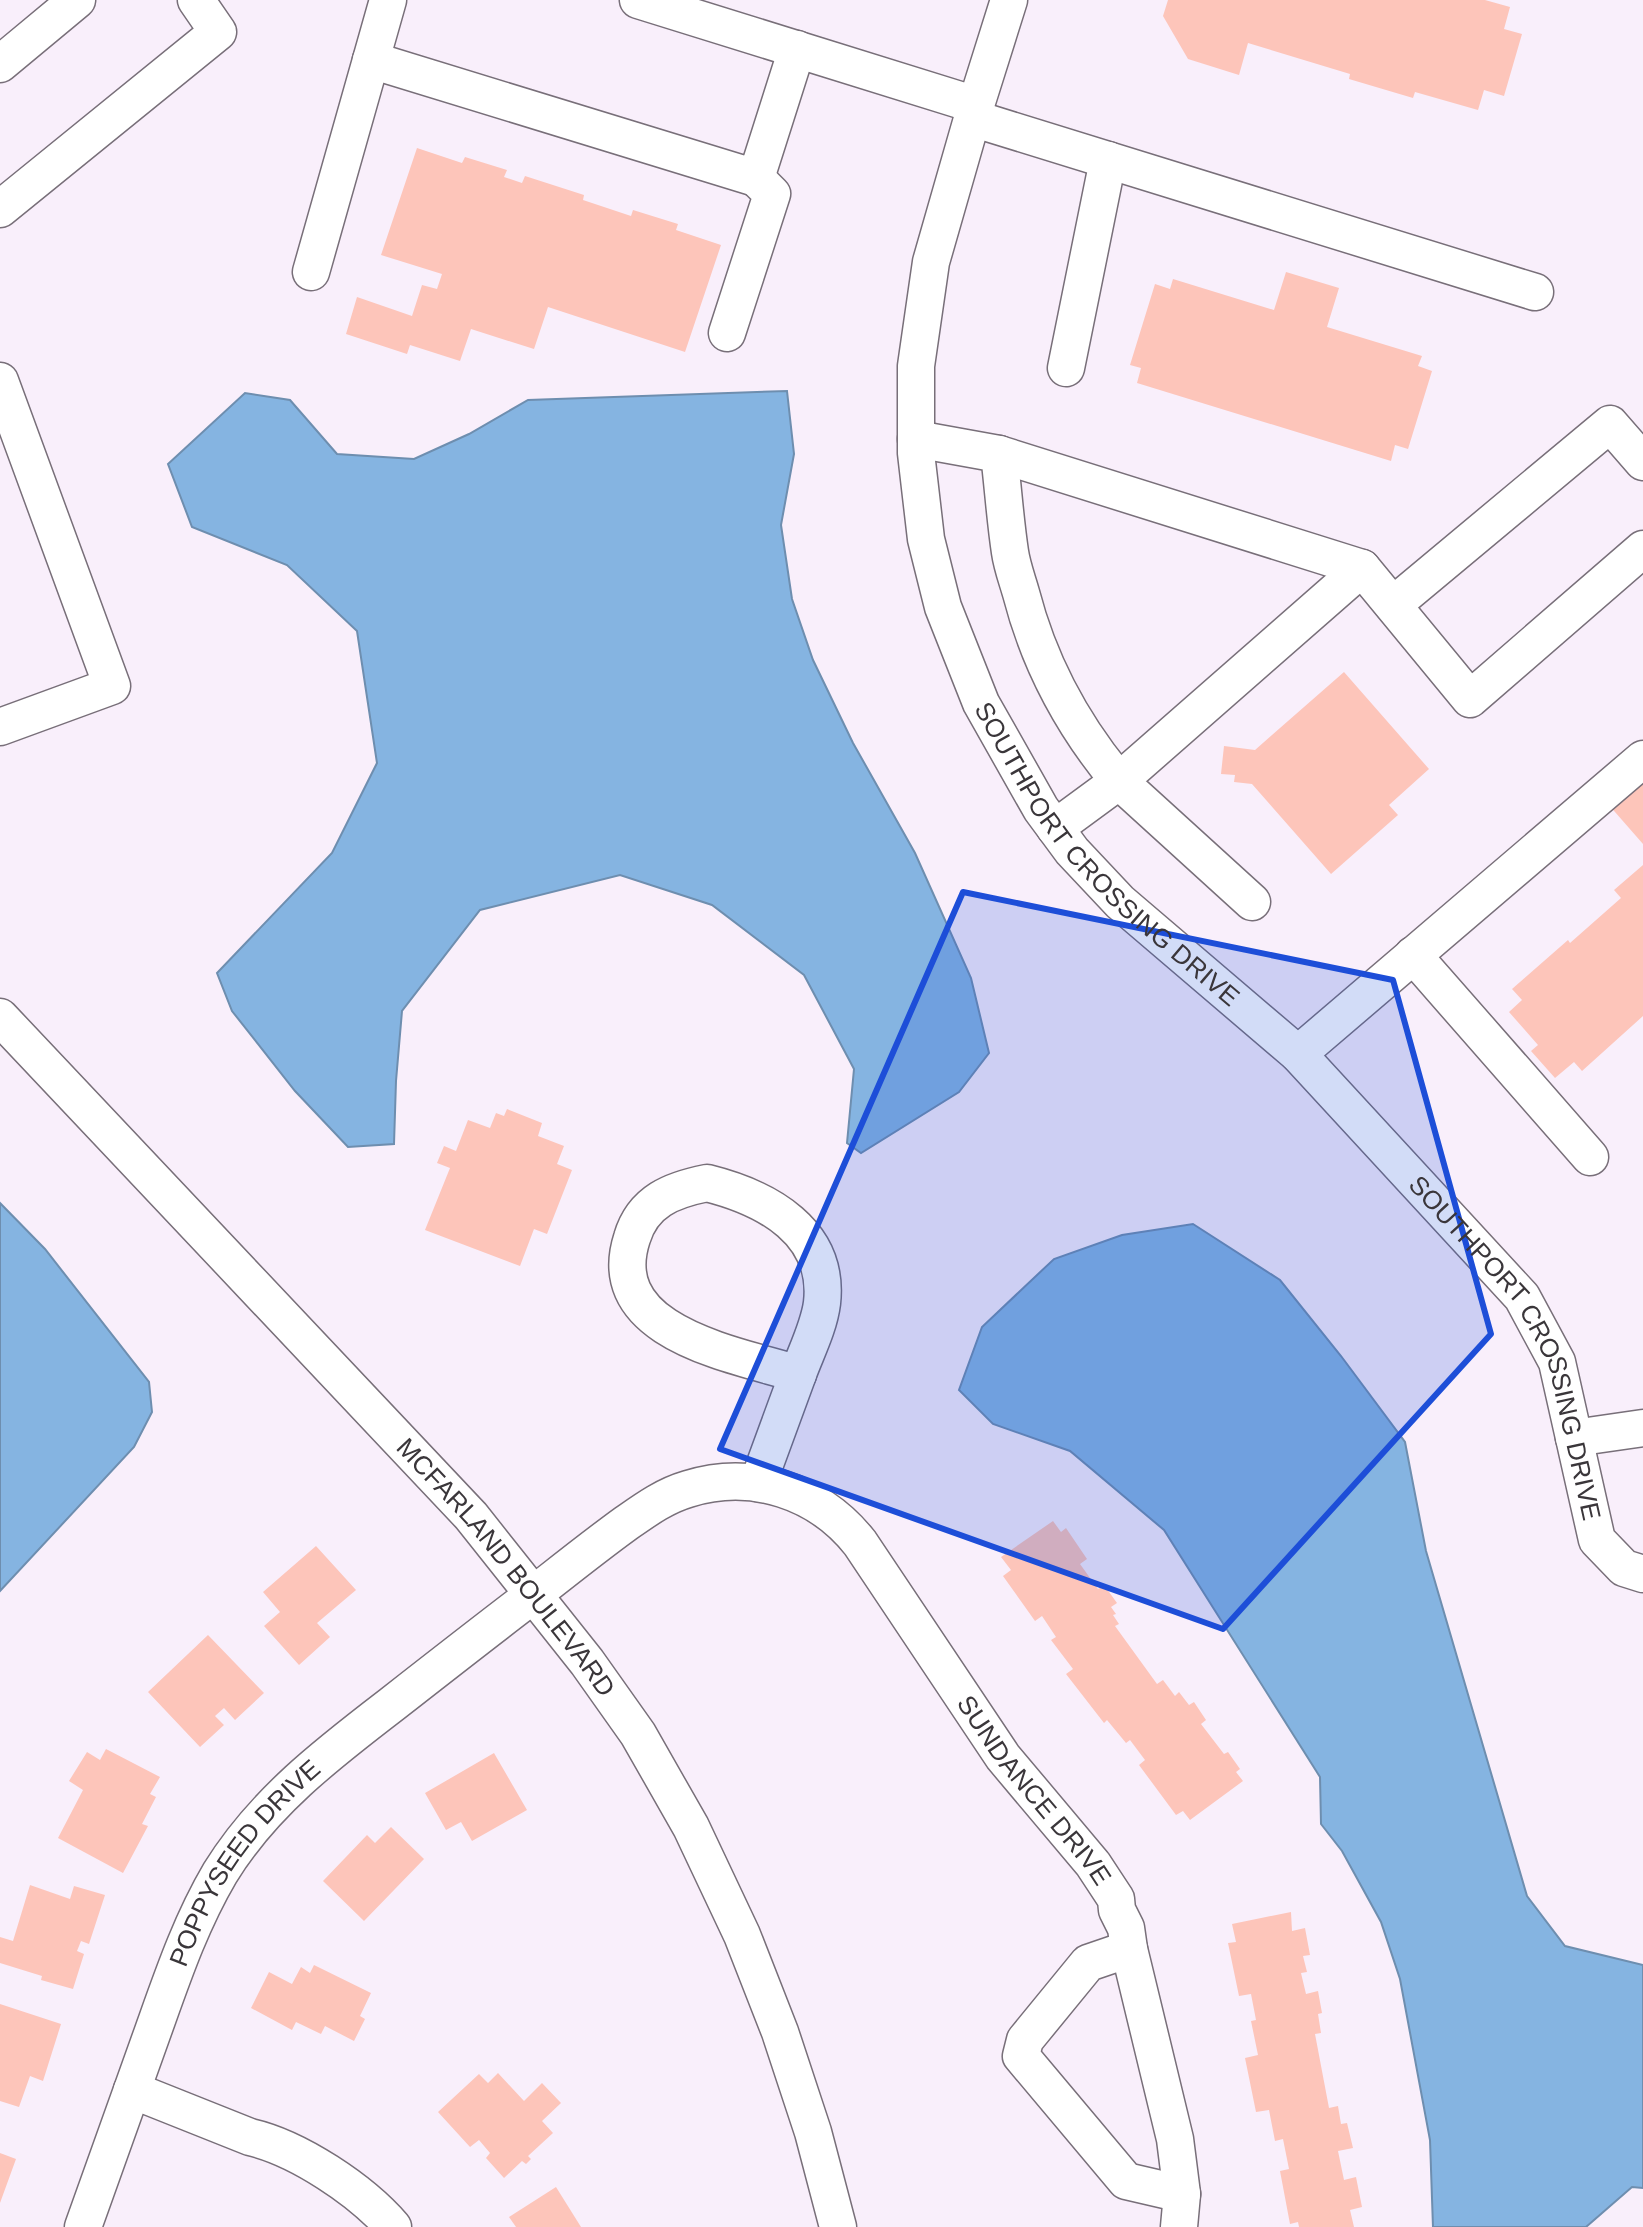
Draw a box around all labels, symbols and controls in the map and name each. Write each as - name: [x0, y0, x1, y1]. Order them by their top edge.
- street label: SOUTHPORT CROSSING DRIVE: [968, 697, 1245, 1012]
- street label: SOUTHPORT CROSSING DRIVE: [1403, 1170, 1607, 1523]
- street label: MCFARLAND BOULEVARD: [391, 1432, 621, 1702]
- street label: SUNDANCE DRIVE: [951, 1690, 1118, 1891]
- street label: POPPYSEED DRIVE: [163, 1753, 326, 1970]

